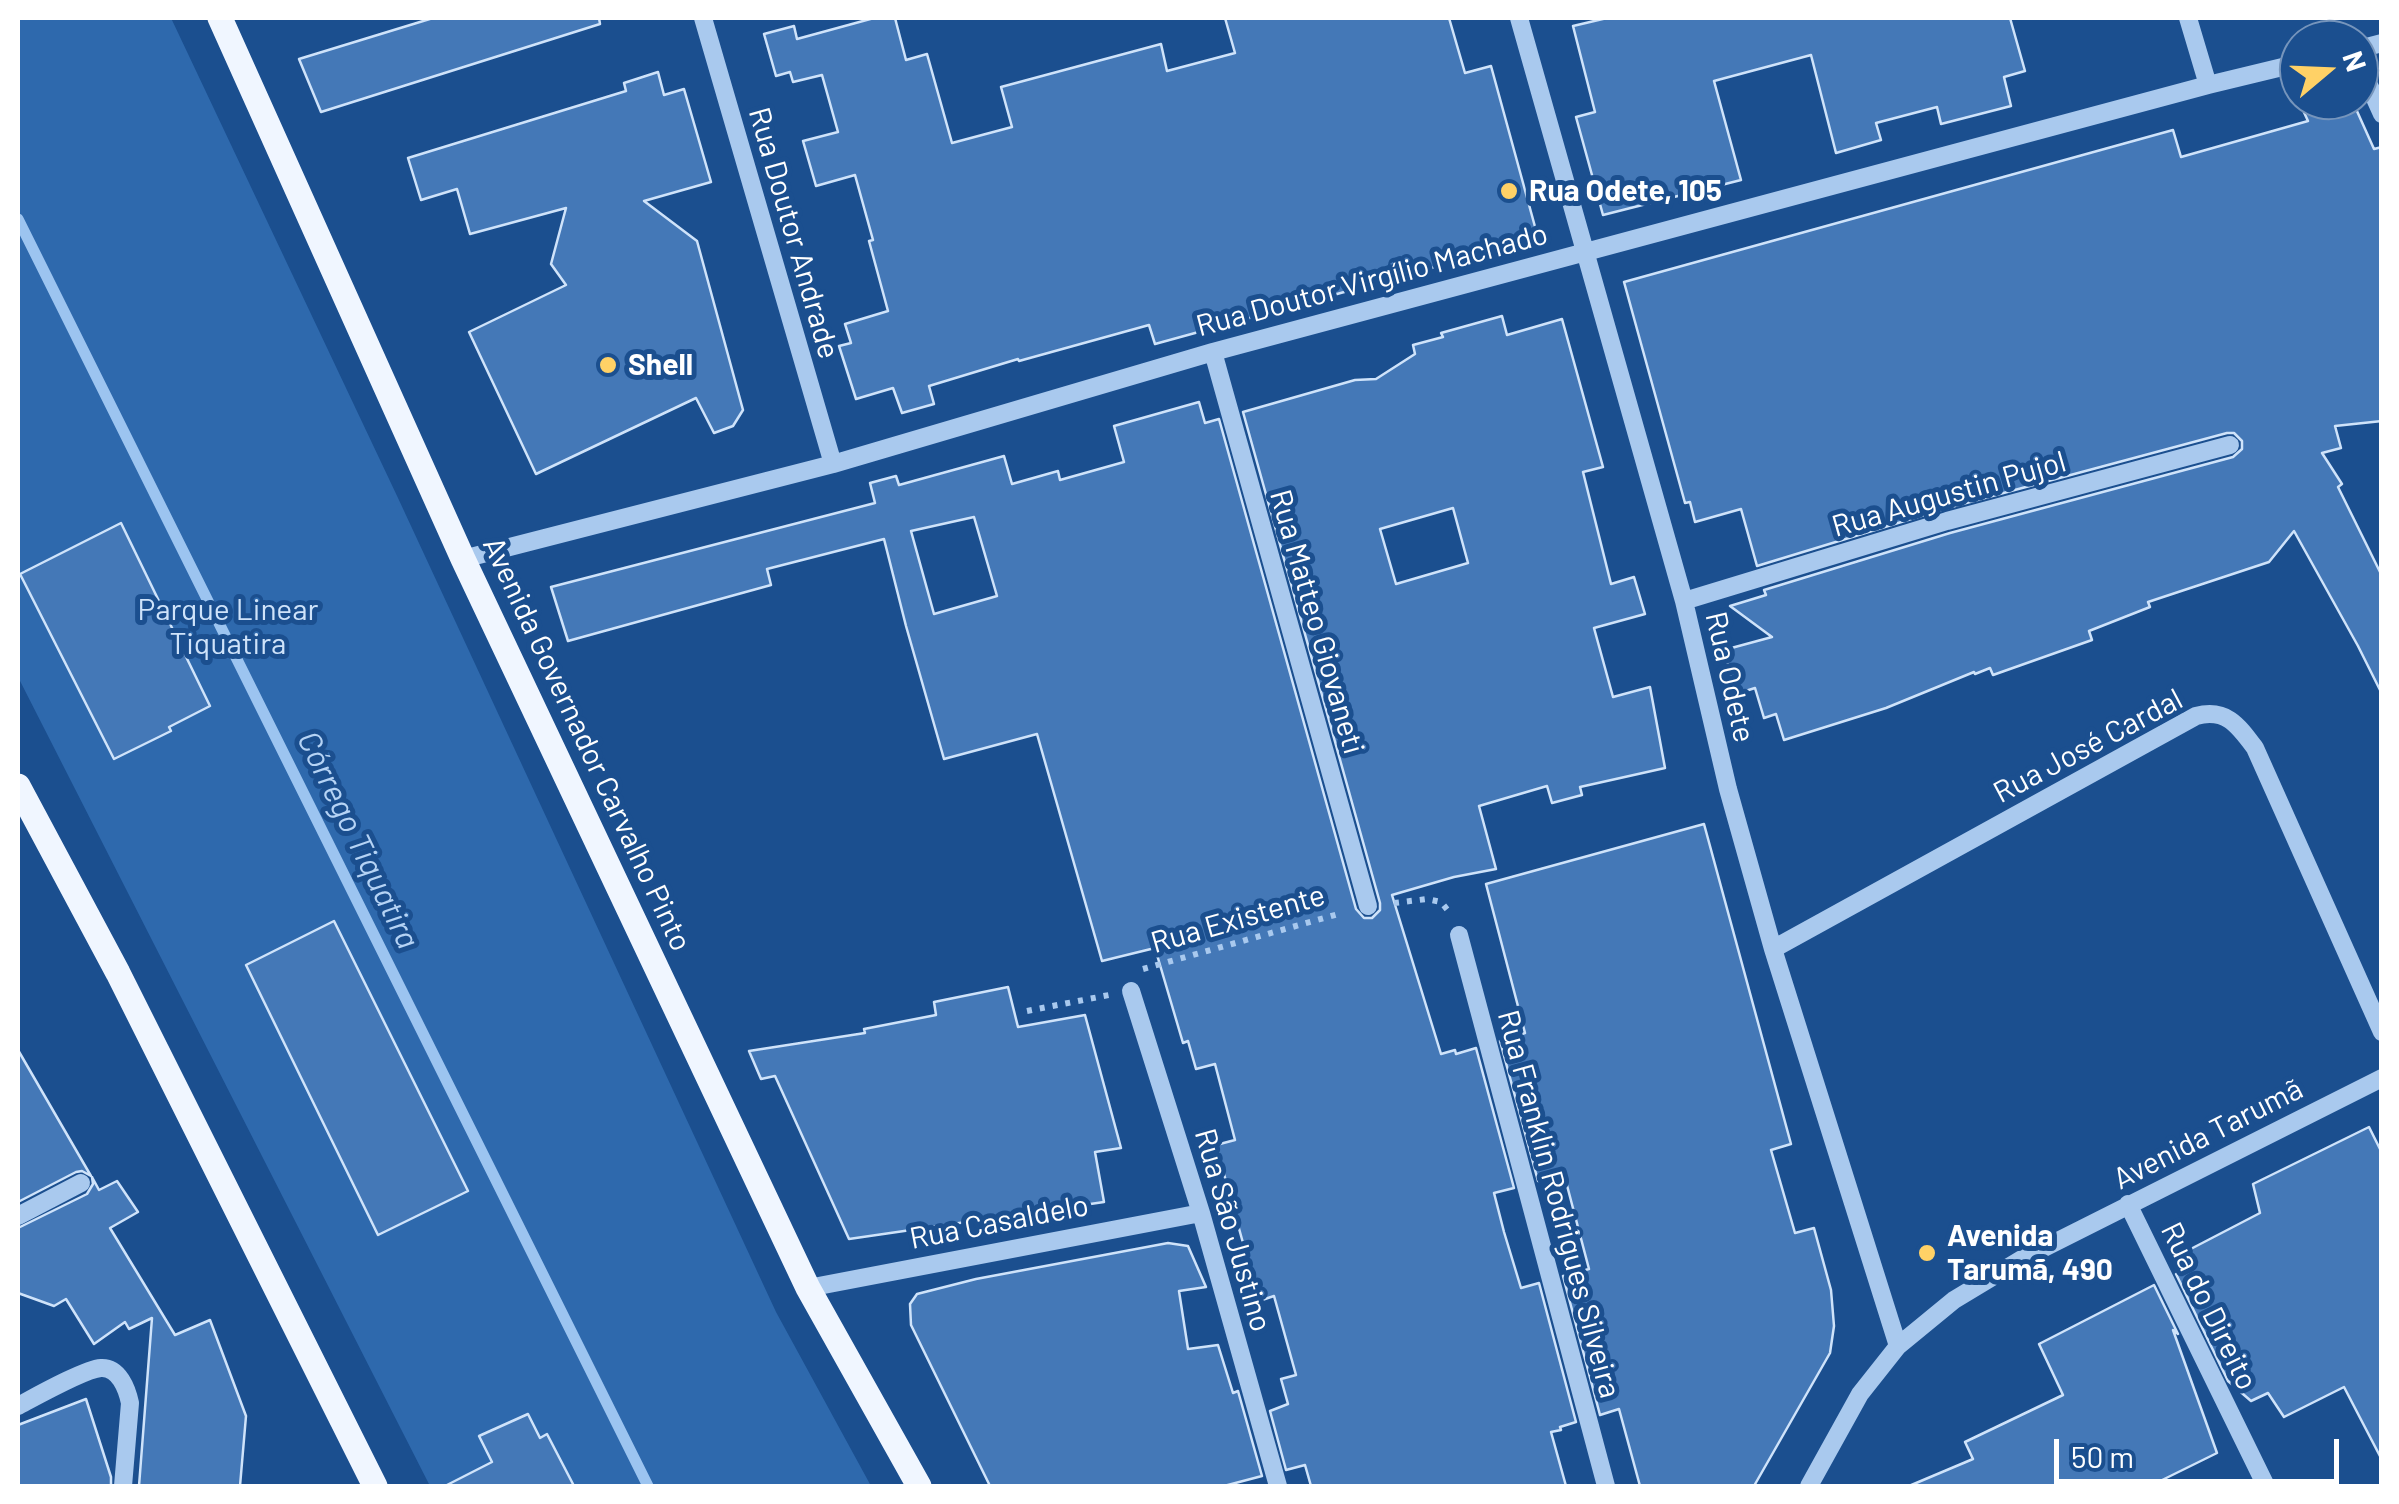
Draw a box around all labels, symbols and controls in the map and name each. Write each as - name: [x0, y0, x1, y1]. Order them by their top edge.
- north arrow: [2279, 20, 2379, 120]
- text: N: [2336, 47, 2375, 75]
- street label: Rua Doutor Andrade: [741, 103, 847, 363]
- place label: Rua Odete, 105: [1529, 173, 1722, 209]
- marker: Rua Odete, 105: [1498, 180, 1520, 202]
- street label: Rua Doutor Virgílio Machado: [1192, 216, 1552, 344]
- place label: Shell: [628, 347, 693, 383]
- marker: Shell: [597, 354, 619, 376]
- street label: Rua Augustin Pujol: [1828, 443, 2070, 545]
- street label: Rua Matteo Giovaneti: [1262, 486, 1372, 758]
- street label: Avenida Governador Carvalho Pinto: [475, 531, 699, 957]
- park label: Parque Linear Tiquatira: [138, 592, 318, 662]
- street label: Rua Odete: [1697, 608, 1763, 746]
- street label: Rua José Cardal: [1987, 681, 2189, 811]
- water label: Córrego Tiquatira: [289, 725, 427, 955]
- street label: Rua Existente: [1147, 877, 1329, 961]
- street label: Rua Franklin Rodrigues Silveira: [1490, 1006, 1628, 1402]
- street label: Avenida Tarumã: [2107, 1071, 2309, 1197]
- street label: Rua São Justino: [1187, 1124, 1279, 1336]
- street label: Rua Casaldelo: [907, 1187, 1091, 1257]
- street label: Rua do Direito: [2153, 1216, 2265, 1396]
- place label: Avenida Tarumã, 490: [1947, 1218, 2113, 1288]
- marker: Avenida Tarumã, 490: [1916, 1242, 1938, 1264]
- scale bar: [2059, 1419, 2344, 1481]
- text: 50 m: [2071, 1438, 2134, 1474]

